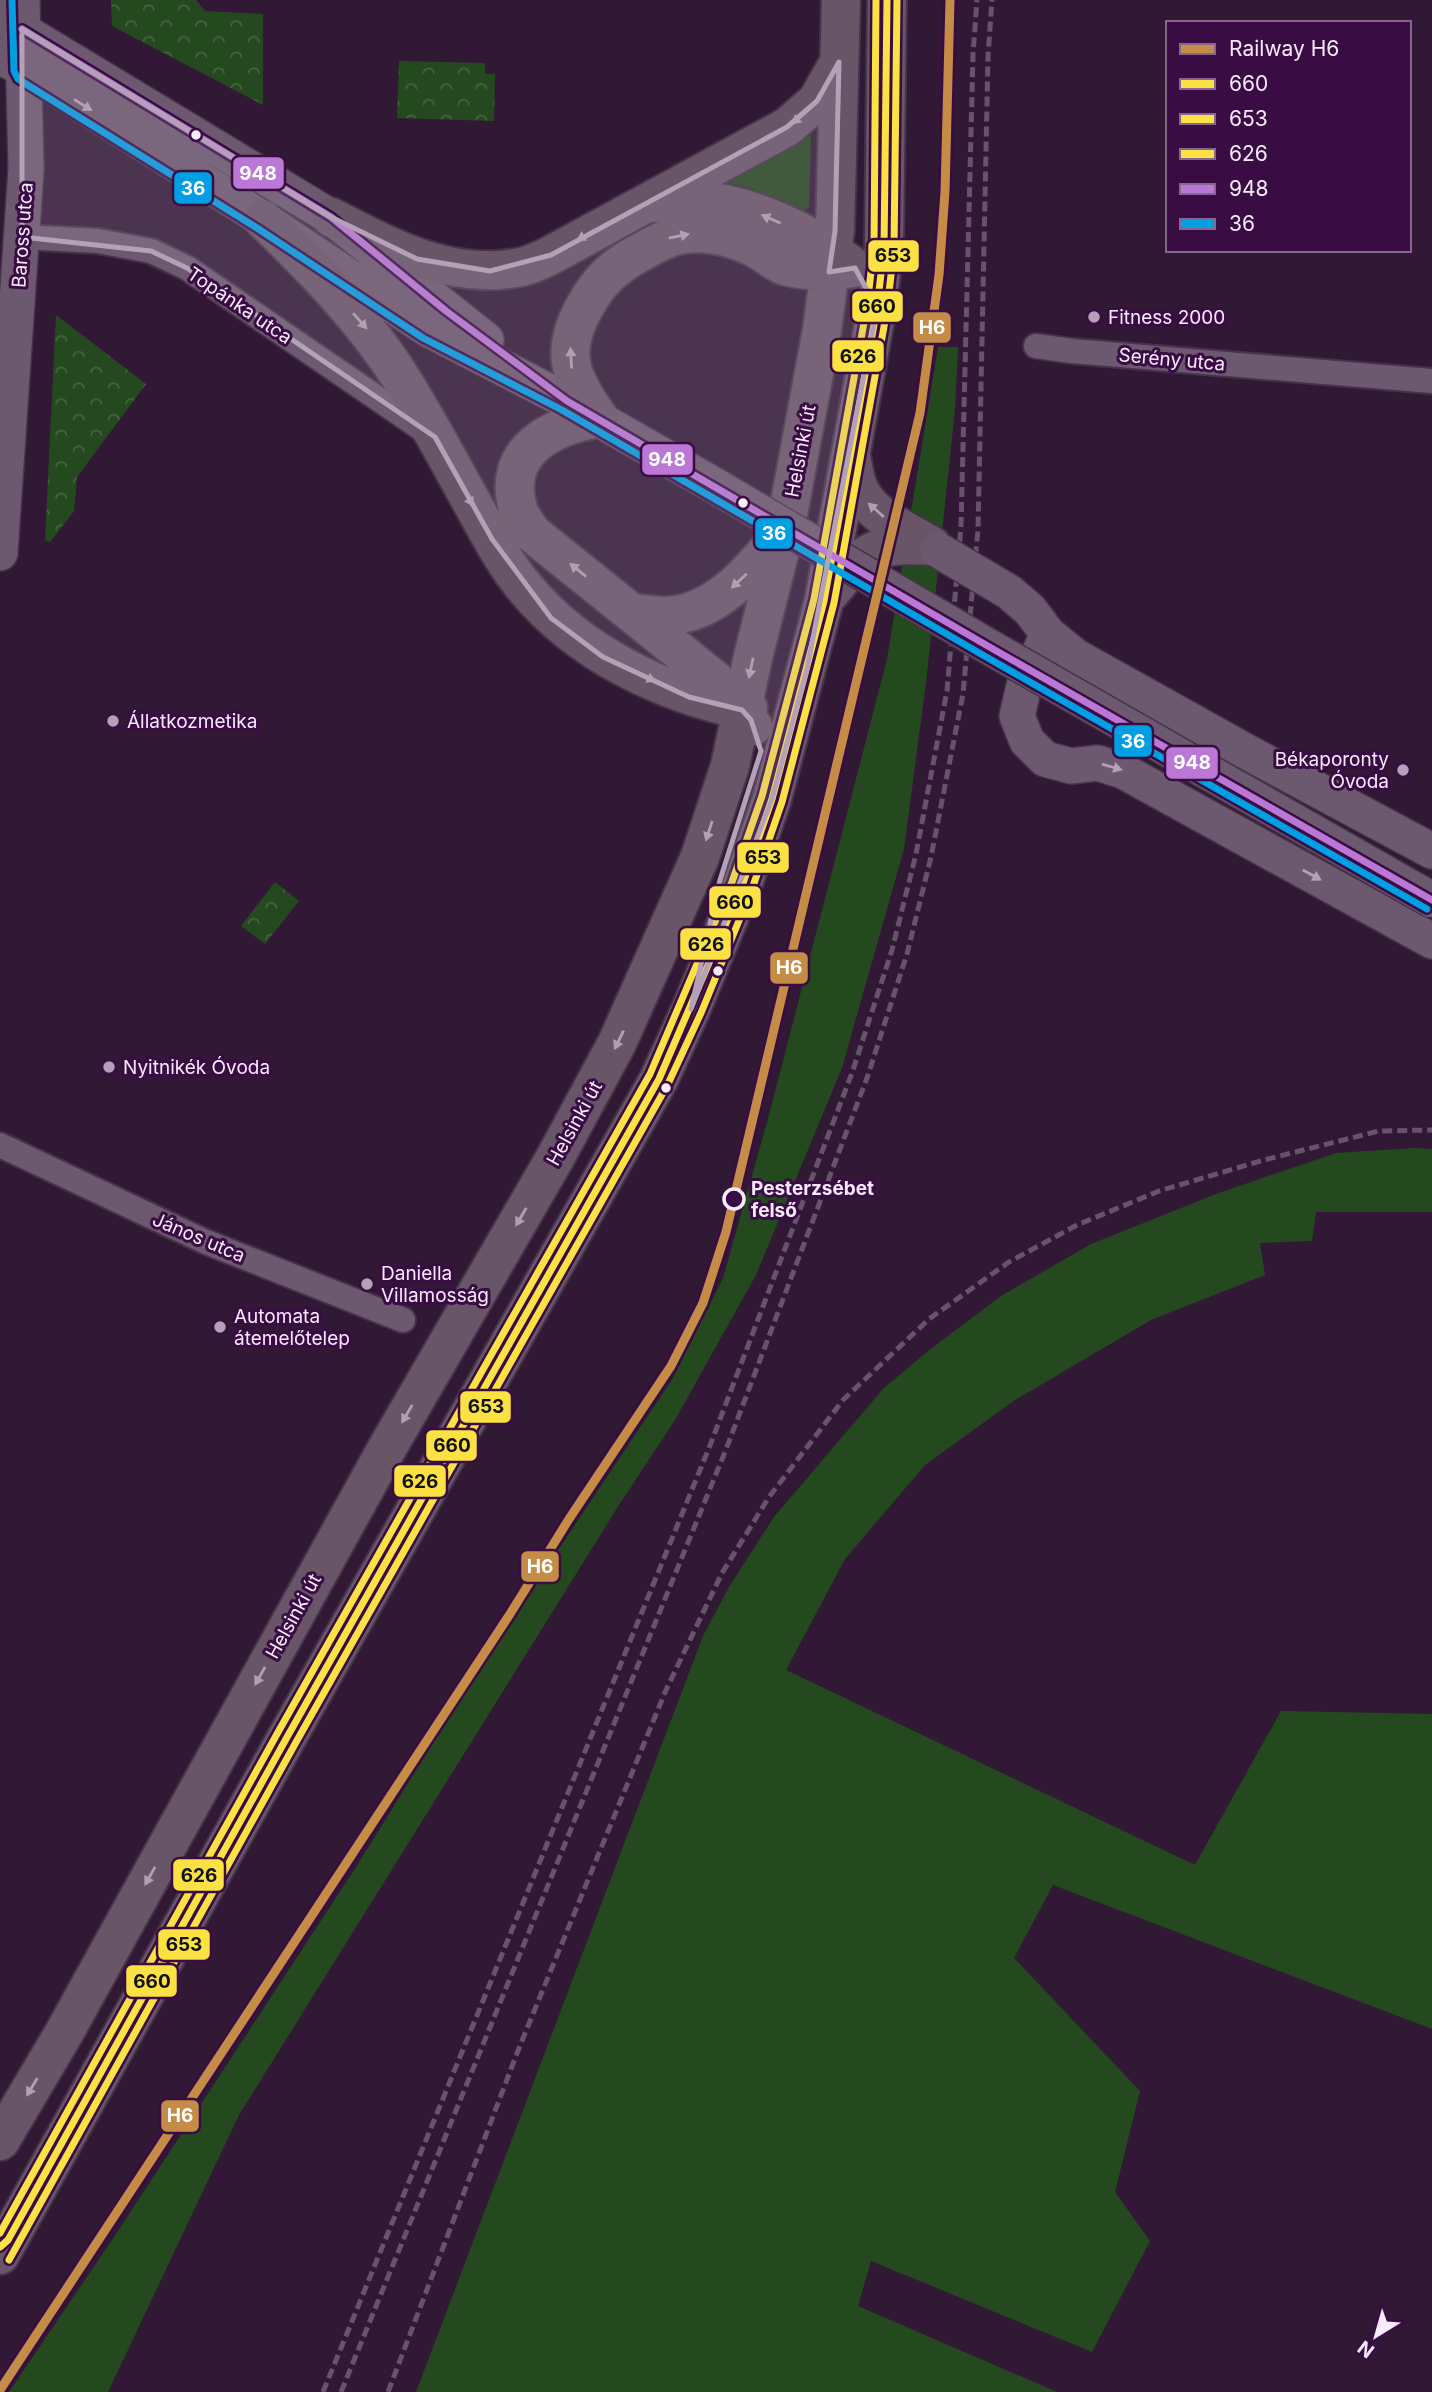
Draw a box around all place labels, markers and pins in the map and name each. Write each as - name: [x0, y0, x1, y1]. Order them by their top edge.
- unlabelled marker: [189, 128, 203, 142]
- place label: Fitness 2000: [1108, 306, 1225, 329]
- marker: Fitness 2000: [1086, 309, 1102, 325]
- unlabelled marker: [736, 496, 750, 510]
- place label: Állatkozmetika: [127, 709, 257, 733]
- marker: Állatkozmetika: [105, 713, 121, 729]
- place label: Békaporonty Óvoda: [1275, 748, 1389, 793]
- marker: Békaporonty Óvoda: [1395, 762, 1411, 778]
- unlabelled marker: [711, 964, 725, 978]
- place label: Nyitnikék Óvoda: [123, 1056, 270, 1079]
- marker: Nyitnikék Óvoda: [101, 1059, 117, 1075]
- unlabelled marker: [659, 1081, 673, 1095]
- place label: Pesterzsébet felső: [751, 1177, 874, 1222]
- marker: Pesterzsébet felső: [723, 1188, 745, 1210]
- place label: Daniella Villamosság: [381, 1262, 489, 1307]
- marker: Daniella Villamosság: [359, 1276, 375, 1292]
- place label: Automata átemelőtelep: [234, 1305, 350, 1350]
- marker: Automata átemelőtelep: [212, 1319, 228, 1335]

